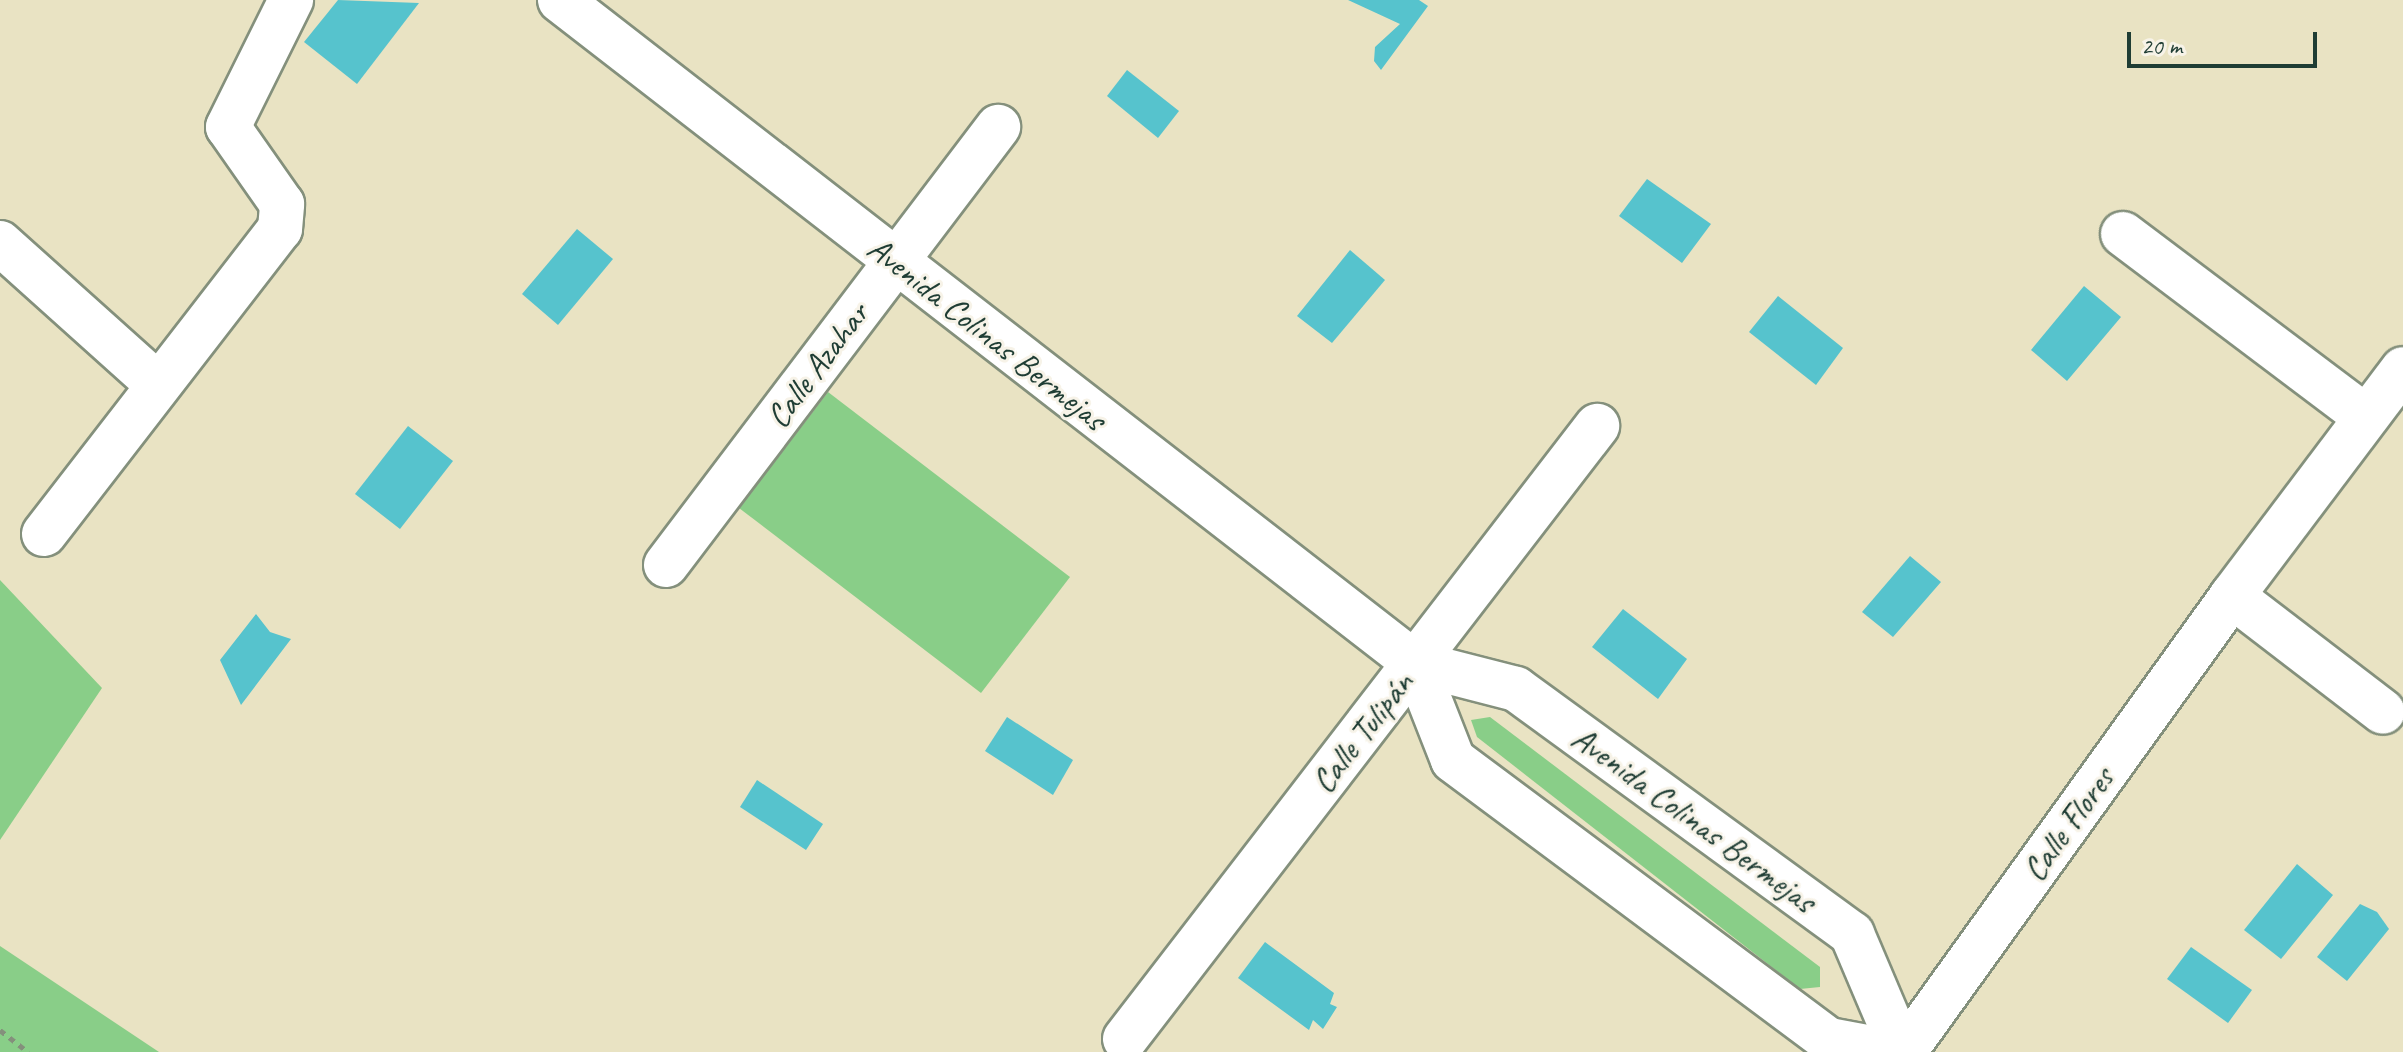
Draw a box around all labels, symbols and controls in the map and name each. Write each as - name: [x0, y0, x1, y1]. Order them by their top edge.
- scale bar: [2131, 16, 2321, 66]
- text: 20 m: [2141, 31, 2182, 61]
- street label: Avenida Colinas Bermejas: [860, 227, 1114, 439]
- street label: Calle Azahar: [757, 294, 877, 436]
- street label: Calle Tulipán: [1302, 663, 1422, 801]
- street label: Avenida Colinas Bermejas: [1564, 717, 1824, 921]
- street label: Calle Flores: [2013, 759, 2123, 889]

